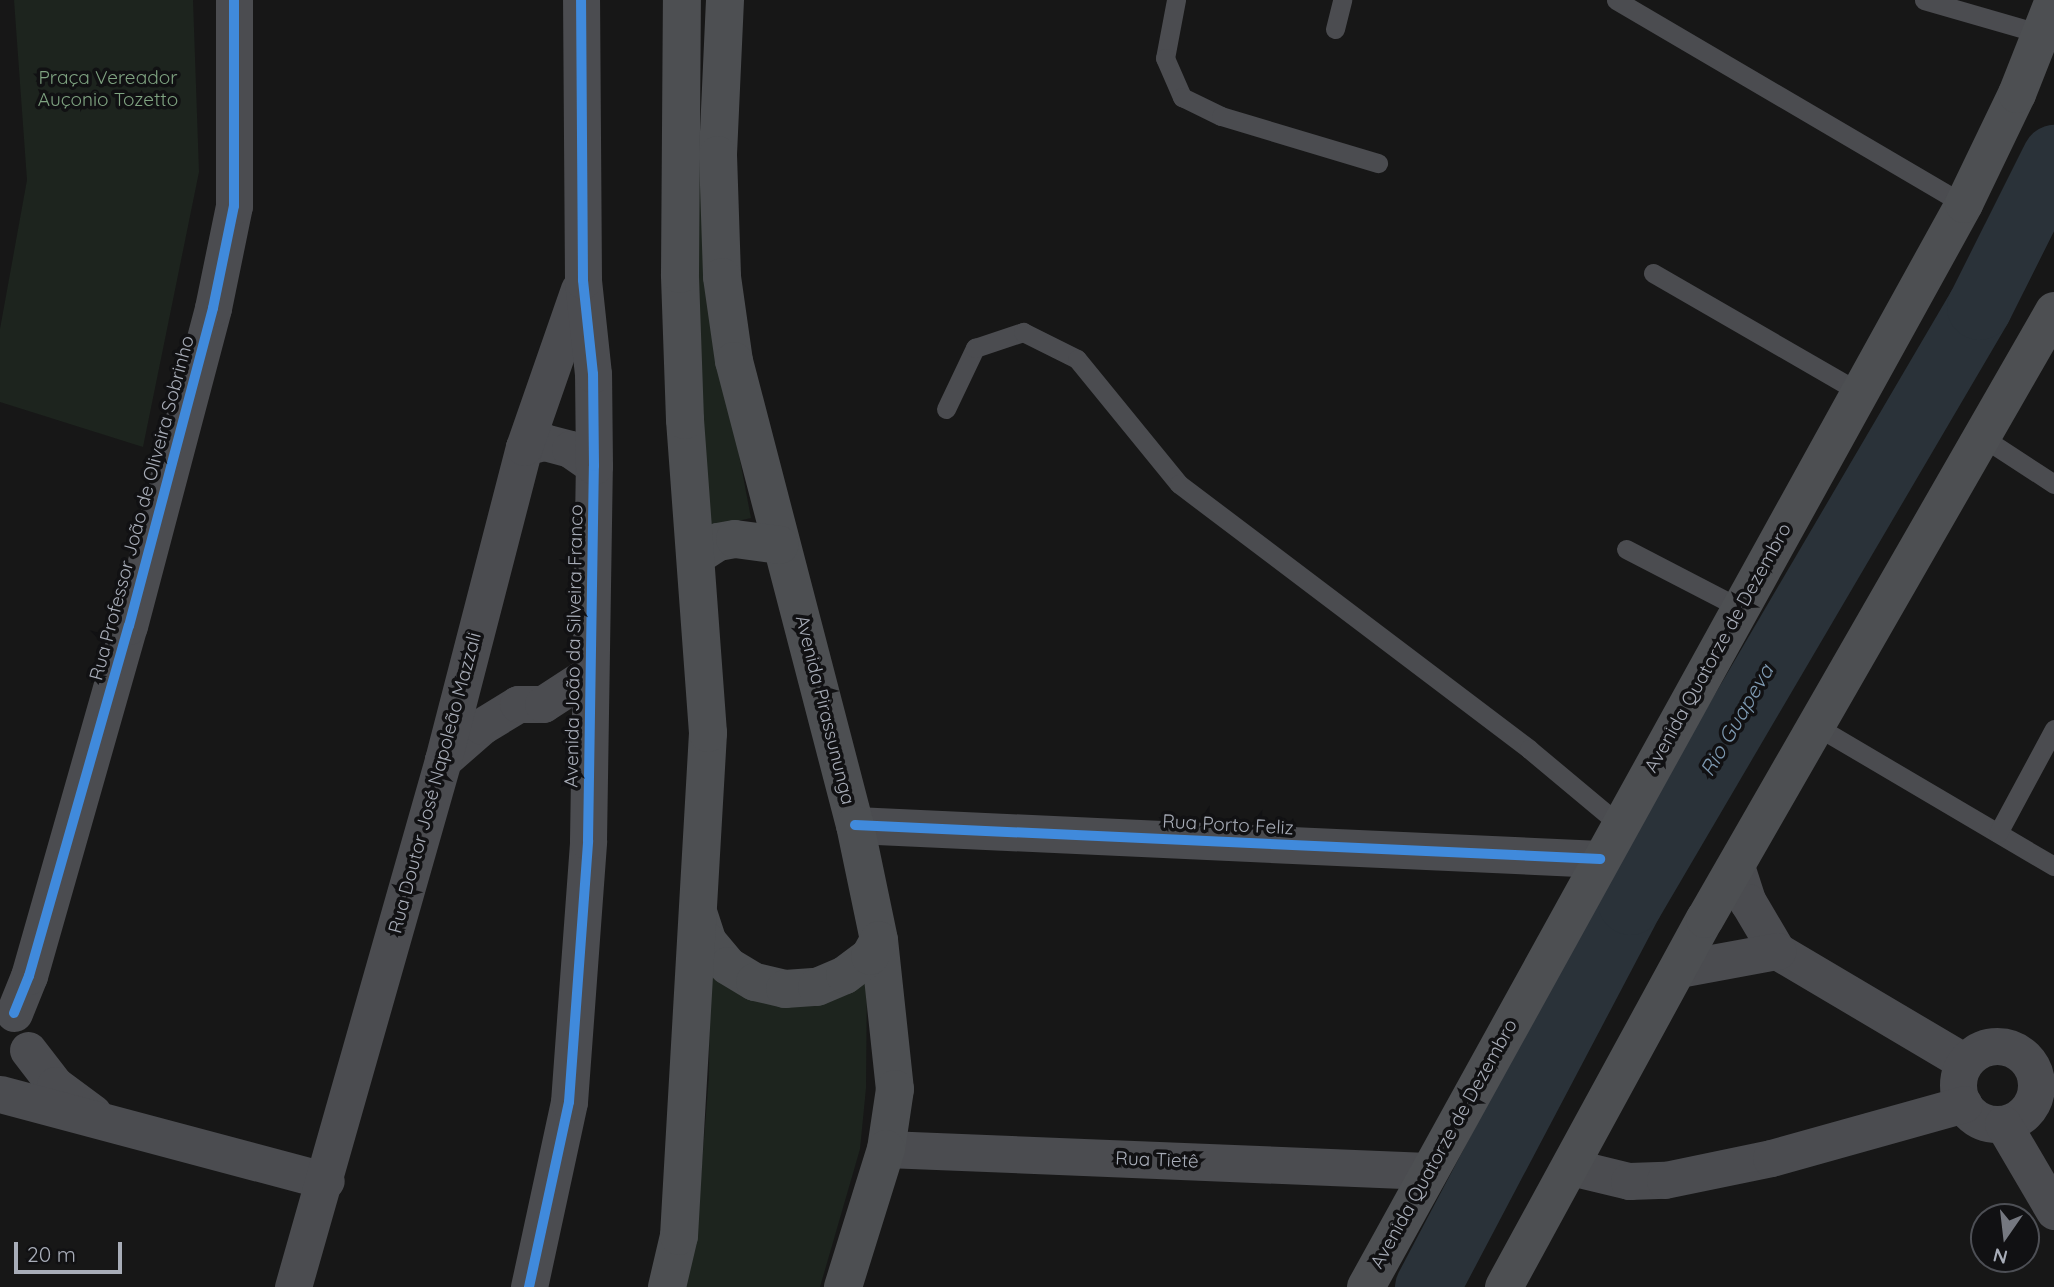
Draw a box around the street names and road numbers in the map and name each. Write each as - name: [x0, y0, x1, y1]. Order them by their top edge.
- street label: Rua Professor João de Oliveira Sobrinho: [85, 333, 199, 683]
- street label: Avenida João da Silveira Franco: [560, 504, 588, 788]
- street label: Avenida Quatorze de Dezembro: [1640, 519, 1796, 777]
- street label: Avenida Pirassununga: [790, 613, 860, 807]
- street label: Rua Doutor José Napoleão Mazzali: [384, 630, 486, 936]
- street label: Rua Porto Feliz: [1162, 810, 1294, 840]
- street label: Avenida Quatorze de Dezembro: [1366, 1015, 1522, 1273]
- street label: Rua Tietê: [1115, 1147, 1199, 1173]

